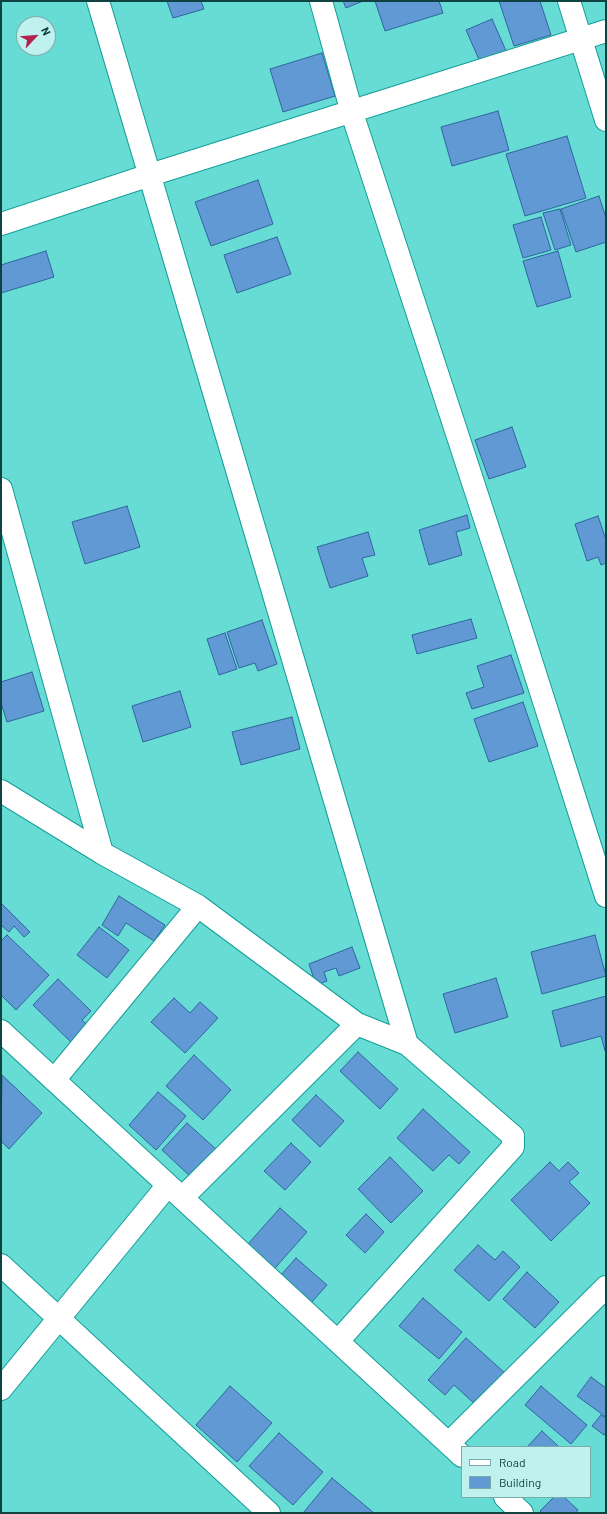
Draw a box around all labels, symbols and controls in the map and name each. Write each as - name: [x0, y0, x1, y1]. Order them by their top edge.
- north arrow: [16, 16, 56, 56]
- text: N: [39, 25, 54, 37]
- legend: [461, 1446, 591, 1498]
- text: Road: [499, 1455, 526, 1469]
- text: Building: [499, 1475, 541, 1489]

